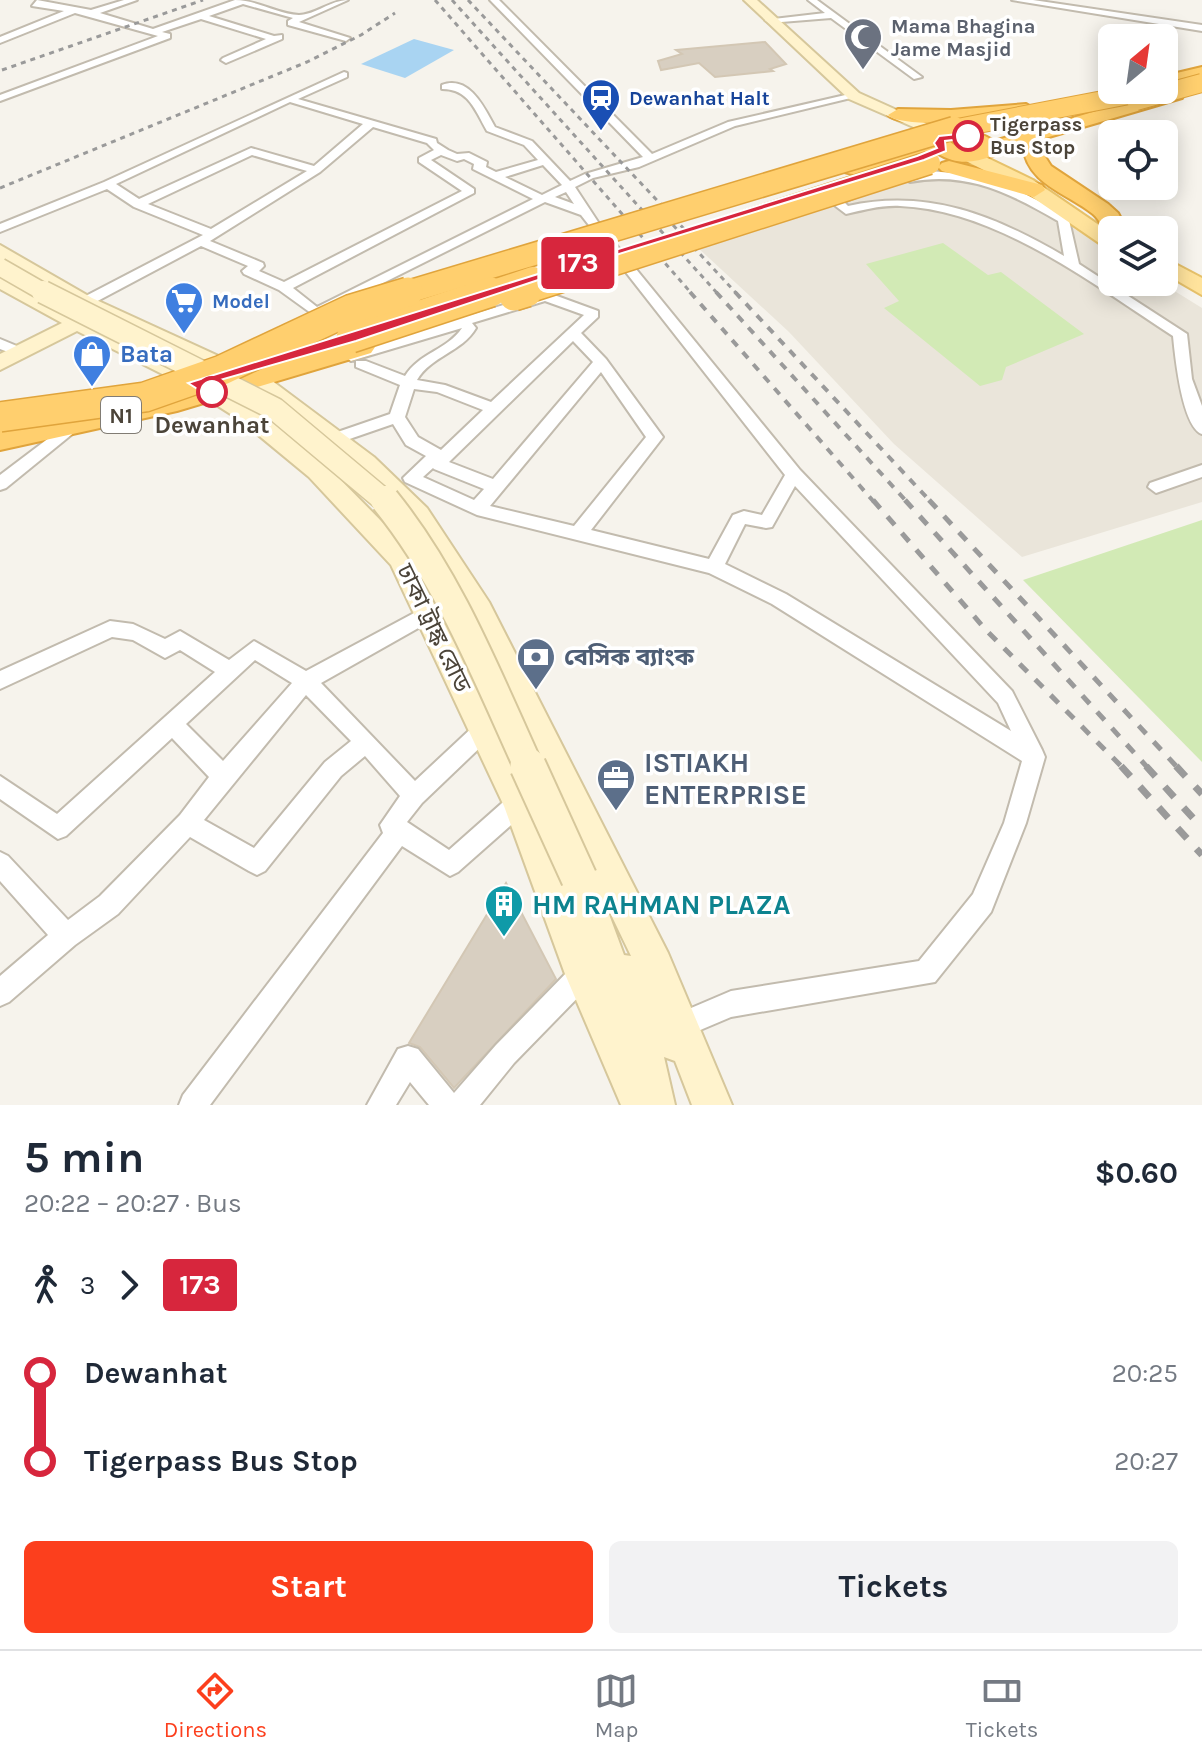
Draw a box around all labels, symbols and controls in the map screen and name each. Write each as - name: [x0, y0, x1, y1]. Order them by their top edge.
- place label: Mama Bhagina Jame Masjid: [891, 15, 1035, 61]
- mosque icon: Mama Bhagina Jame Masjid: [842, 16, 884, 71]
- north arrow: [1098, 24, 1178, 104]
- map controls: [1098, 24, 1178, 296]
- station icon: Dewanhat Halt: [580, 77, 622, 132]
- place label: Dewanhat Halt: [629, 87, 770, 110]
- place label: Tigerpass Bus Stop: [990, 113, 1082, 159]
- button: locate: [1098, 120, 1178, 200]
- marker: Tigerpass Bus Stop: [953, 121, 983, 151]
- button: layers: [1098, 216, 1178, 296]
- line badge: 173: [532, 237, 624, 289]
- text: 173: [557, 246, 599, 279]
- supermarket icon: Model: [163, 280, 205, 335]
- place label: Model: [212, 290, 270, 313]
- shop icon: Bata: [71, 333, 113, 388]
- place label: Bata: [120, 340, 173, 368]
- marker: Dewanhat: [197, 377, 227, 407]
- road number: N1: [101, 397, 141, 433]
- place label: Dewanhat: [155, 411, 269, 439]
- street label: ঢাকা ট্রাঙ্ক রোড: [390, 558, 478, 698]
- bank icon: বেসিক ব্যাংক: [515, 636, 557, 691]
- place label: বেসিক ব্যাংক: [564, 643, 695, 671]
- place label: ISTIAKH ENTERPRISE: [644, 746, 807, 811]
- office icon: ISTIAKH ENTERPRISE: [595, 757, 637, 812]
- building icon: HM RAHMAN PLAZA: [483, 883, 525, 938]
- place label: HM RAHMAN PLAZA: [532, 888, 790, 921]
- text: 5 min: [24, 1132, 144, 1183]
- text: $0.60: [1095, 1155, 1178, 1191]
- text: 20:22 – 20:27 · Bus: [24, 1188, 242, 1219]
- icon: walk: [24, 1263, 68, 1307]
- icon: forward: [107, 1263, 151, 1307]
- text: 173: [179, 1268, 221, 1301]
- text: 3: [80, 1270, 95, 1301]
- text: Dewanhat: [84, 1355, 228, 1391]
- text: 20:25: [1112, 1358, 1178, 1389]
- text: Tigerpass Bus Stop: [84, 1443, 358, 1479]
- text: 20:27: [1114, 1446, 1178, 1477]
- button: Start: [24, 1541, 593, 1633]
- button: Tickets: [609, 1541, 1178, 1633]
- tab: Directions: [164, 1669, 267, 1743]
- tab: Map: [594, 1669, 638, 1743]
- tab: Tickets: [966, 1669, 1038, 1743]

